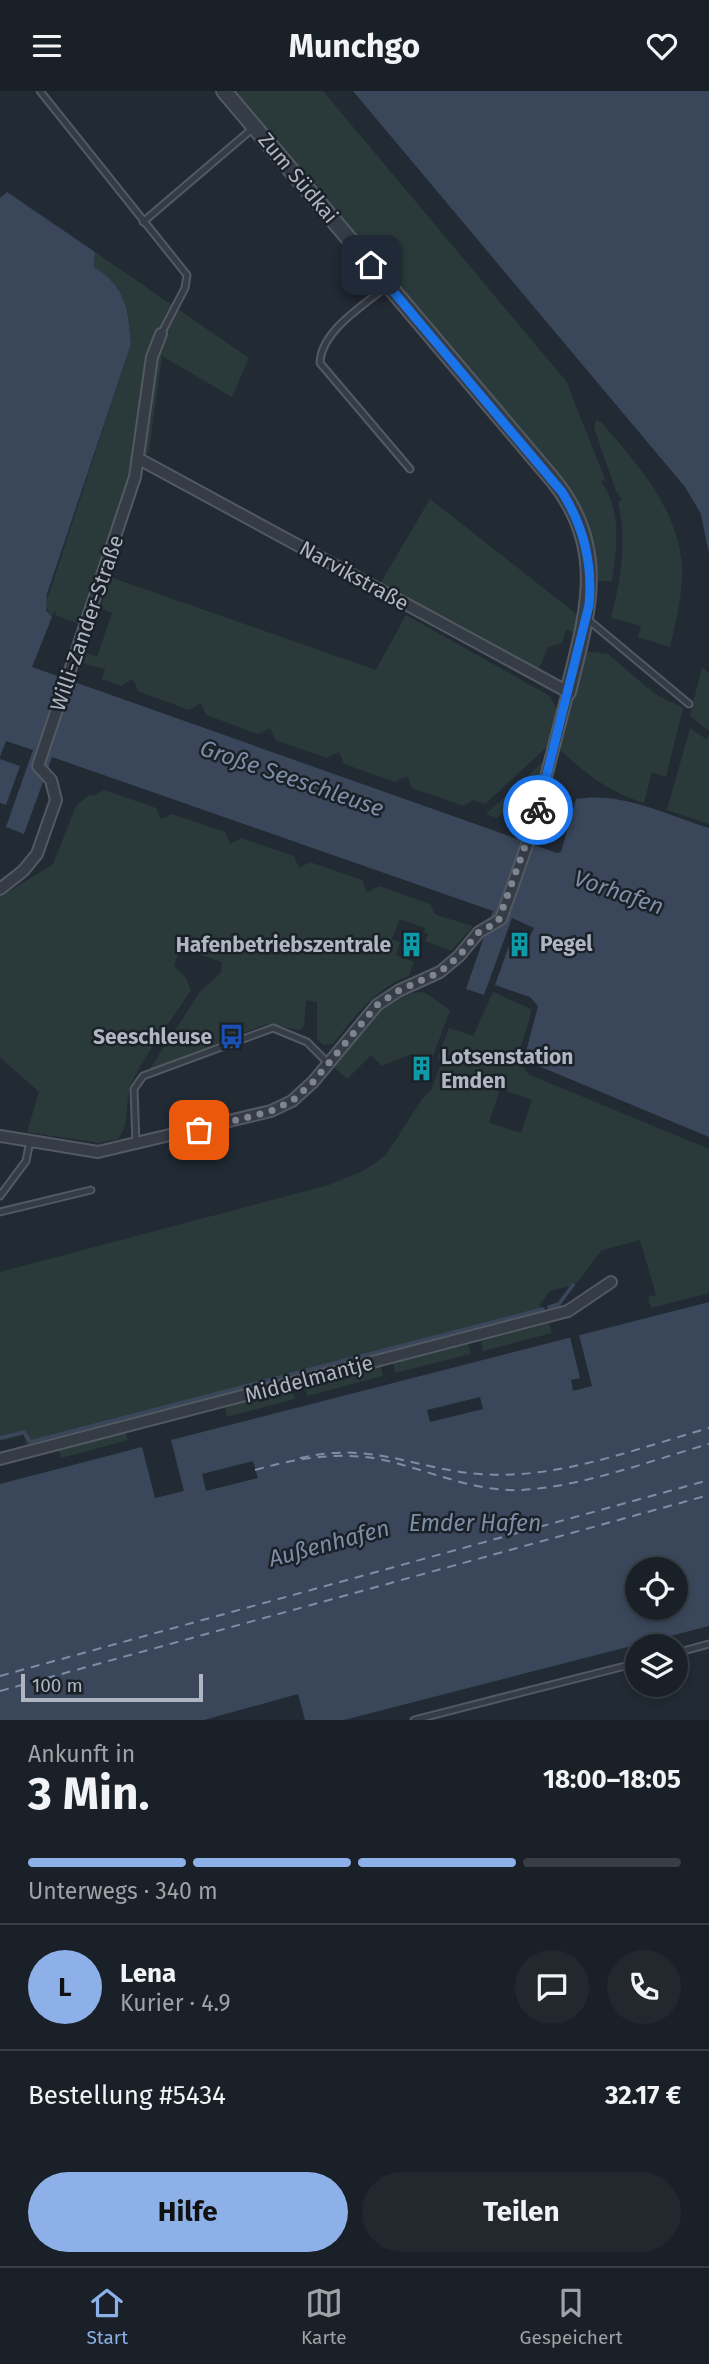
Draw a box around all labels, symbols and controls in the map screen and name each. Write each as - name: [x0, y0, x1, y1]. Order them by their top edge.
- icon: menu: [28, 27, 66, 65]
- text: Munchgo: [289, 27, 420, 65]
- icon: heart: [643, 27, 681, 65]
- street label: Zum Südkai: [253, 127, 343, 229]
- pin: [341, 235, 401, 295]
- icon: home: [352, 246, 390, 284]
- street label: Willi-Zander-Straße: [45, 532, 129, 714]
- street label: Narvikstraße: [295, 535, 413, 617]
- water label: Große Seeschleuse: [197, 733, 387, 823]
- courier: [503, 775, 573, 845]
- icon: bike: [519, 791, 557, 829]
- water label: Vorhafen: [570, 864, 668, 920]
- building icon: Pegel: [506, 930, 534, 958]
- building icon: Hafenbetriebszentrale: [397, 931, 425, 959]
- place label: Pegel: [540, 931, 593, 957]
- place label: Hafenbetriebszentrale: [176, 932, 391, 958]
- bus stop icon: Seeschleuse: [218, 1023, 246, 1051]
- place label: Seeschleuse: [93, 1024, 212, 1050]
- place label: Lotsenstation Emden: [441, 1044, 573, 1094]
- building icon: Lotsenstation Emden: [407, 1055, 435, 1083]
- pin: [169, 1100, 229, 1160]
- icon: bag: [180, 1111, 218, 1149]
- street label: Middelmantje: [242, 1349, 376, 1409]
- water label: Emder Hafen: [409, 1509, 541, 1537]
- water label: Außenhafen: [265, 1513, 393, 1573]
- map controls: [625, 1557, 688, 1697]
- button: locate: [625, 1557, 688, 1620]
- button: layers: [625, 1634, 688, 1697]
- scale bar: [21, 1671, 203, 1703]
- text: 100 m: [32, 1674, 83, 1697]
- text: Ankunft in: [28, 1740, 135, 1768]
- text: 18:00–18:05: [543, 1764, 681, 1795]
- text: 3 Min.: [28, 1766, 150, 1821]
- text: Unterwegs · 340 m: [28, 1877, 218, 1905]
- button: chat: [515, 1950, 589, 2024]
- button: phone: [607, 1950, 681, 2024]
- text: Lena: [120, 1958, 176, 1989]
- text: L: [58, 1972, 72, 2003]
- text: Kurier · 4.9: [120, 1989, 230, 2017]
- text: Bestellung #5434: [28, 2080, 226, 2111]
- text: 32.17 €: [605, 2080, 681, 2111]
- button: Hilfe: [28, 2172, 348, 2252]
- button: Teilen: [362, 2172, 681, 2252]
- tab: Start: [86, 2284, 128, 2349]
- tab: Karte: [301, 2284, 347, 2349]
- tab: Gespeichert: [520, 2284, 623, 2349]

